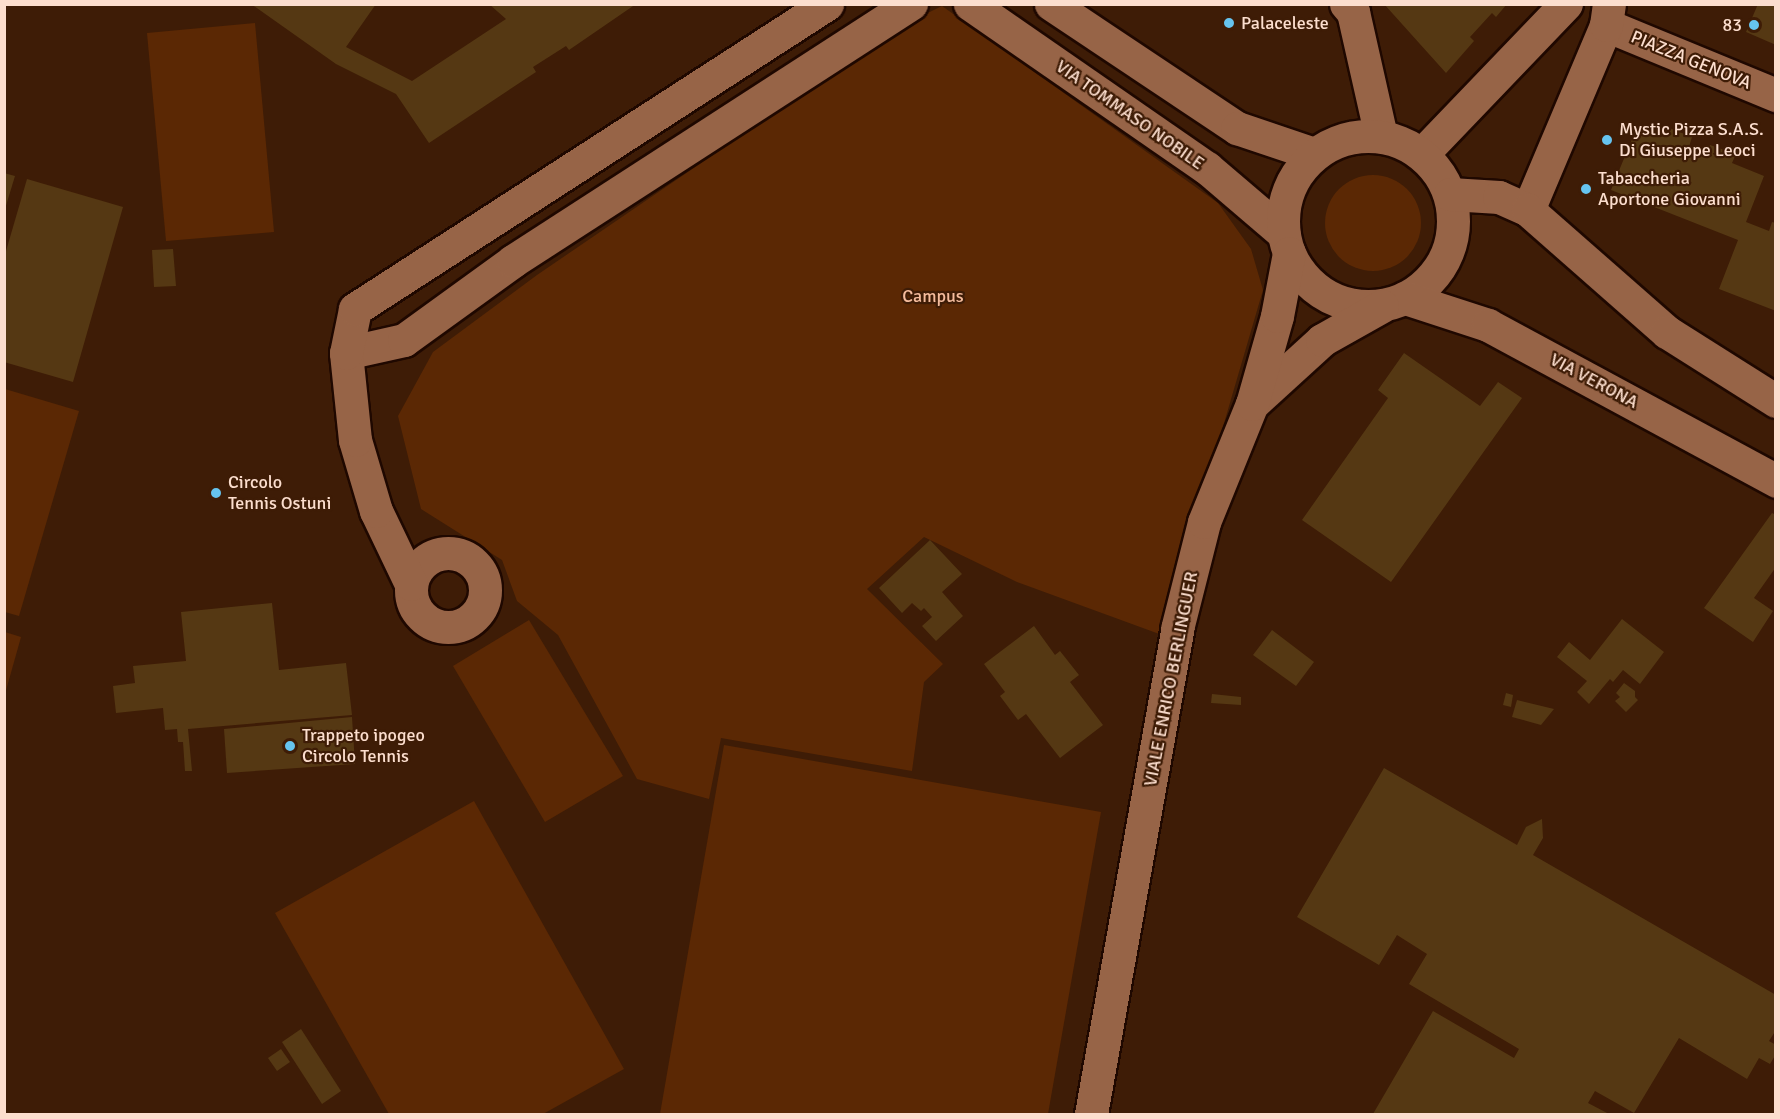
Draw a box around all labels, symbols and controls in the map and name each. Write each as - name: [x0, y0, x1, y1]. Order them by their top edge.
- place label: Palaceleste: [1241, 12, 1329, 34]
- place label: 83: [1723, 14, 1742, 36]
- marker: Palaceleste: [1222, 16, 1236, 30]
- marker: 83: [1747, 18, 1761, 32]
- street label: PIAZZA GENOVA: [1628, 26, 1754, 94]
- street label: VIA TOMMASO NOBILE: [1052, 56, 1208, 174]
- place label: Mystic Pizza S.A.S. Di Giuseppe Leoci: [1619, 119, 1764, 162]
- marker: Mystic Pizza S.A.S. Di Giuseppe Leoci: [1600, 133, 1614, 147]
- place label: Tabaccheria Aportone Giovanni: [1598, 168, 1741, 210]
- marker: Tabaccheria Aportone Giovanni: [1579, 182, 1593, 196]
- park label: Campus: [902, 285, 964, 307]
- street label: VIA VERONA: [1546, 349, 1642, 413]
- place label: Circolo Tennis Ostuni: [228, 472, 331, 514]
- marker: Circolo Tennis Ostuni: [209, 486, 223, 500]
- street label: VIALE ENRICO BERLINGUER: [1140, 570, 1202, 788]
- place label: Trappeto ipogeo Circolo Tennis: [302, 725, 425, 768]
- marker: Trappeto ipogeo Circolo Tennis: [283, 739, 297, 753]

